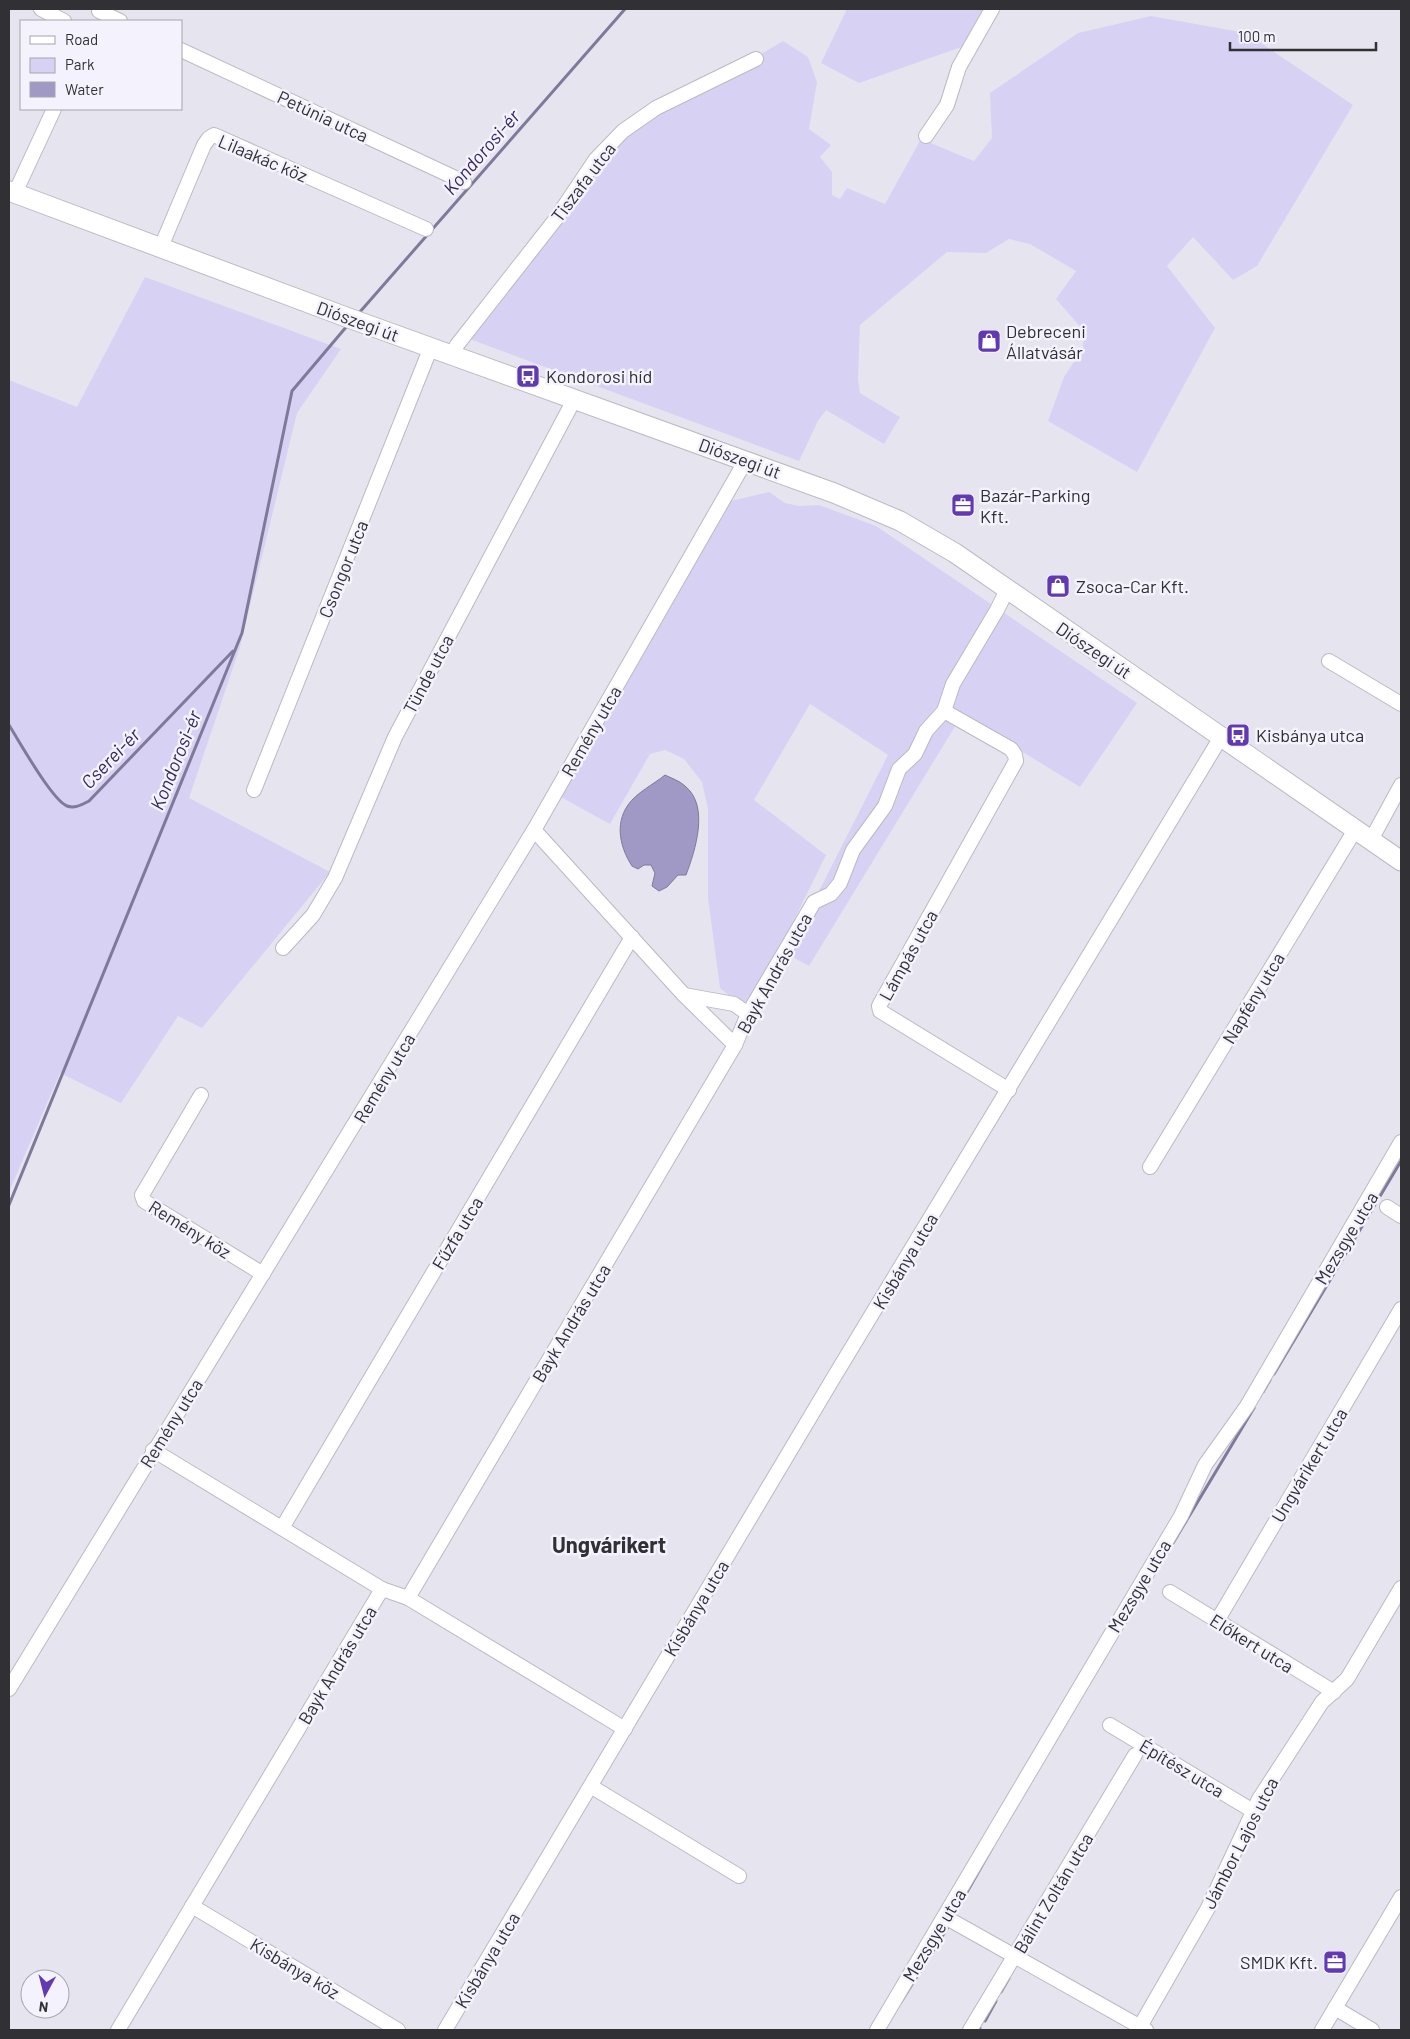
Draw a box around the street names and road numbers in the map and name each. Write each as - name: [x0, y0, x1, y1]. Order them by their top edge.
- street label: Petúnia utca: [274, 85, 372, 147]
- street label: Lilaakác köz: [215, 129, 311, 187]
- street label: Tiszafa utca: [546, 138, 620, 226]
- street label: Diószegi út: [314, 296, 402, 346]
- street label: Diószegi út: [696, 433, 784, 483]
- street label: Csongor utca: [313, 517, 373, 621]
- street label: Diószegi út: [1052, 617, 1136, 683]
- street label: Tünde utca: [398, 631, 458, 717]
- street label: Remény utca: [556, 682, 626, 780]
- street label: Lámpás utca: [874, 906, 942, 1004]
- street label: Bayk András utca: [732, 909, 816, 1037]
- street label: Napfény utca: [1217, 948, 1289, 1048]
- street label: Remény utca: [349, 1029, 419, 1127]
- street label: Mezsgye utca: [1310, 1188, 1382, 1288]
- street label: Fűzfa utca: [427, 1193, 487, 1273]
- street label: Remény köz: [145, 1195, 235, 1263]
- street label: Kisbánya utca: [868, 1209, 942, 1313]
- street label: Bayk András utca: [527, 1260, 615, 1386]
- street label: Remény utca: [135, 1374, 207, 1472]
- street label: Ungvárikert utca: [1266, 1404, 1352, 1526]
- street label: Mezsgye utca: [1103, 1536, 1175, 1636]
- street label: Kisbánya utca: [659, 1556, 733, 1660]
- street label: Bayk András utca: [293, 1602, 381, 1728]
- street label: Előkert utca: [1206, 1609, 1298, 1677]
- street label: Építész utca: [1136, 1734, 1228, 1802]
- street label: Jámbor Lajos utca: [1197, 1774, 1283, 1912]
- street label: Bálint Zoltán utca: [1008, 1829, 1098, 1957]
- street label: Mezsgye utca: [898, 1885, 970, 1985]
- street label: Kisbánya utca: [450, 1908, 524, 2012]
- street label: Kisbánya köz: [246, 1933, 344, 2003]

